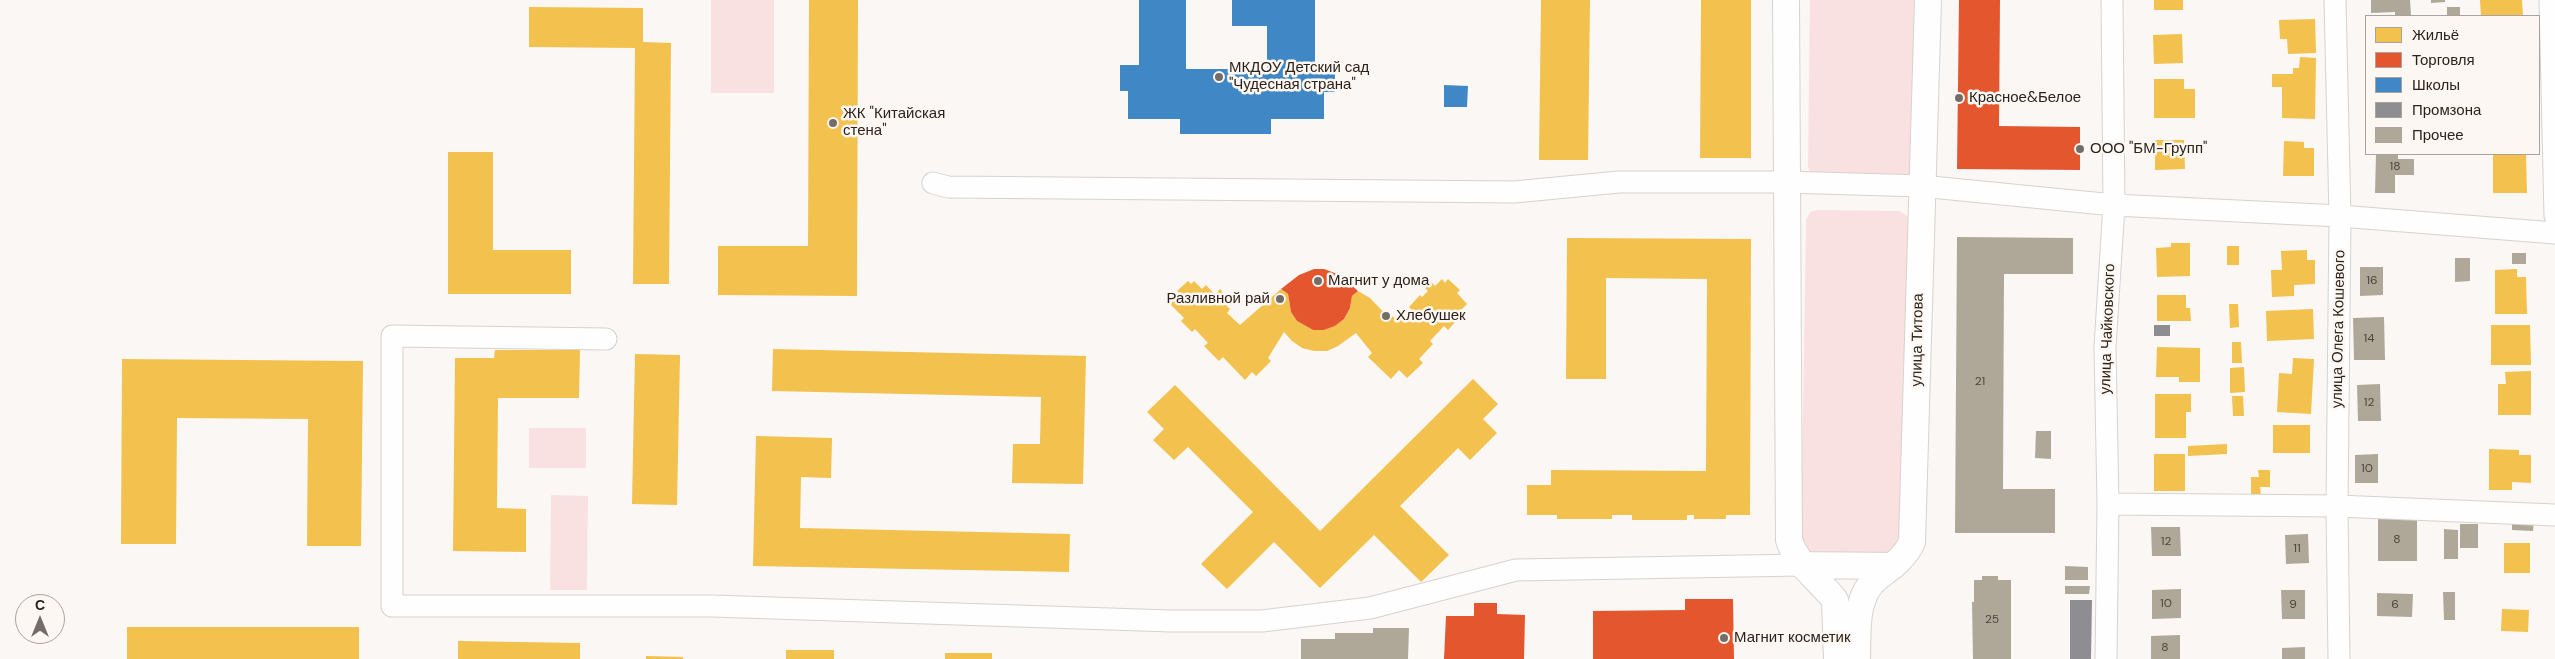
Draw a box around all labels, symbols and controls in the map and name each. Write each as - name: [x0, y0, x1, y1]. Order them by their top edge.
- legend: [2365, 15, 2540, 155]
- text: Жильё: [2412, 25, 2459, 45]
- text: Торговля: [2412, 50, 2475, 70]
- place label: МКДОУ Детский сад "Чудесная страна": [1229, 59, 1369, 94]
- marker: МКДОУ Детский сад "Чудесная страна": [1213, 71, 1225, 83]
- text: Школы: [2412, 75, 2460, 95]
- place label: Красное&Белое: [1969, 89, 2081, 107]
- marker: Красное&Белое: [1953, 92, 1965, 104]
- text: Промзона: [2412, 100, 2481, 120]
- place label: ЖК "Китайская стена": [843, 105, 945, 140]
- marker: ЖК "Китайская стена": [827, 117, 839, 129]
- text: Прочее: [2412, 125, 2464, 145]
- place label: ООО "БМ-Групп": [2090, 140, 2207, 158]
- marker: ООО "БМ-Групп": [2074, 143, 2086, 155]
- house number: 18: [2389, 160, 2401, 174]
- street label: улица Олега Кошевого: [2329, 250, 2349, 408]
- street label: улица Чайковского: [2097, 263, 2119, 395]
- place label: Магнит у дома: [1328, 272, 1429, 290]
- house number: 16: [2366, 274, 2378, 288]
- marker: Магнит у дома: [1312, 275, 1324, 287]
- place label: Разливной рай: [1166, 290, 1270, 308]
- marker: Разливной рай: [1274, 293, 1286, 305]
- street label: улица Титова: [1908, 293, 1928, 387]
- place label: Хлебушек: [1396, 307, 1466, 325]
- marker: Хлебушек: [1380, 310, 1392, 322]
- house number: 14: [2363, 332, 2375, 346]
- house number: 21: [1975, 375, 1985, 389]
- house number: 12: [2364, 396, 2374, 410]
- house number: 10: [2361, 462, 2373, 476]
- house number: 8: [2393, 533, 2401, 547]
- house number: 12: [2161, 535, 2171, 549]
- house number: 11: [2293, 542, 2301, 556]
- north arrow: [15, 594, 65, 644]
- text: С: [35, 596, 45, 614]
- house number: 10: [2160, 597, 2172, 611]
- house number: 9: [2289, 598, 2297, 612]
- house number: 6: [2391, 598, 2399, 612]
- house number: 25: [1985, 613, 1999, 627]
- place label: Магнит косметик: [1734, 629, 1851, 647]
- marker: Магнит косметик: [1718, 632, 1730, 644]
- house number: 8: [2161, 641, 2169, 655]

